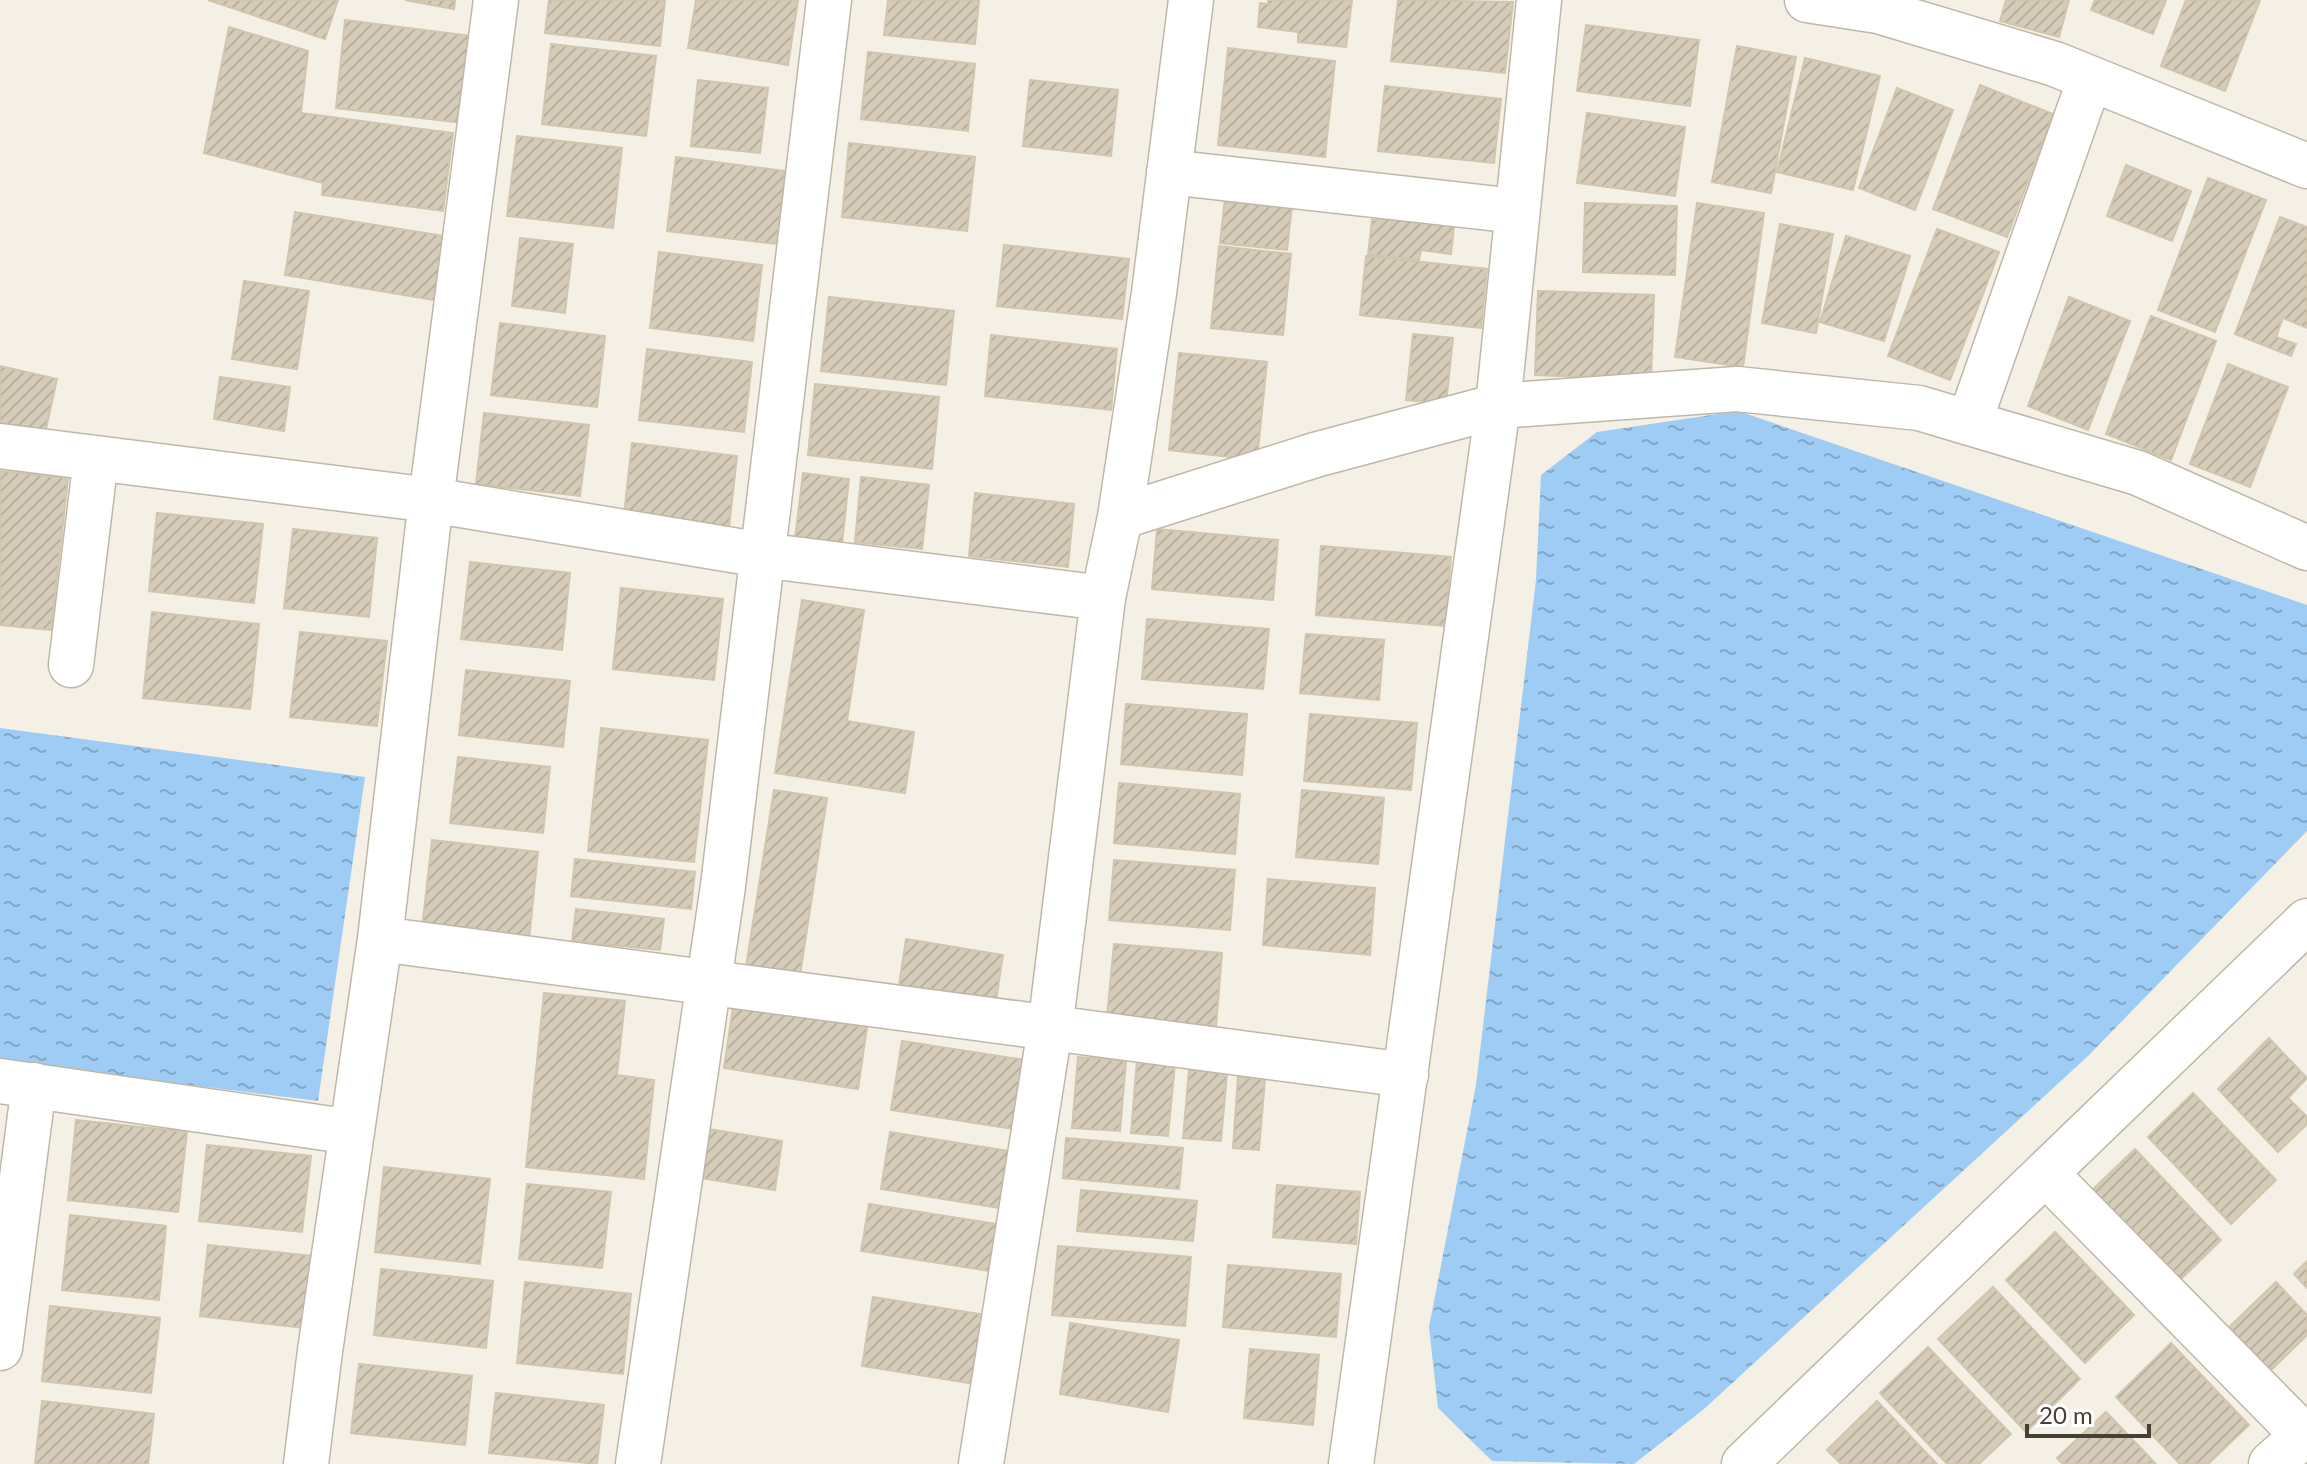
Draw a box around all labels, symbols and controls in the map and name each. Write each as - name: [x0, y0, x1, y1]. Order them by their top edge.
- scale bar: [2027, 1388, 2149, 1438]
- text: 20 m: [2039, 1400, 2093, 1429]

